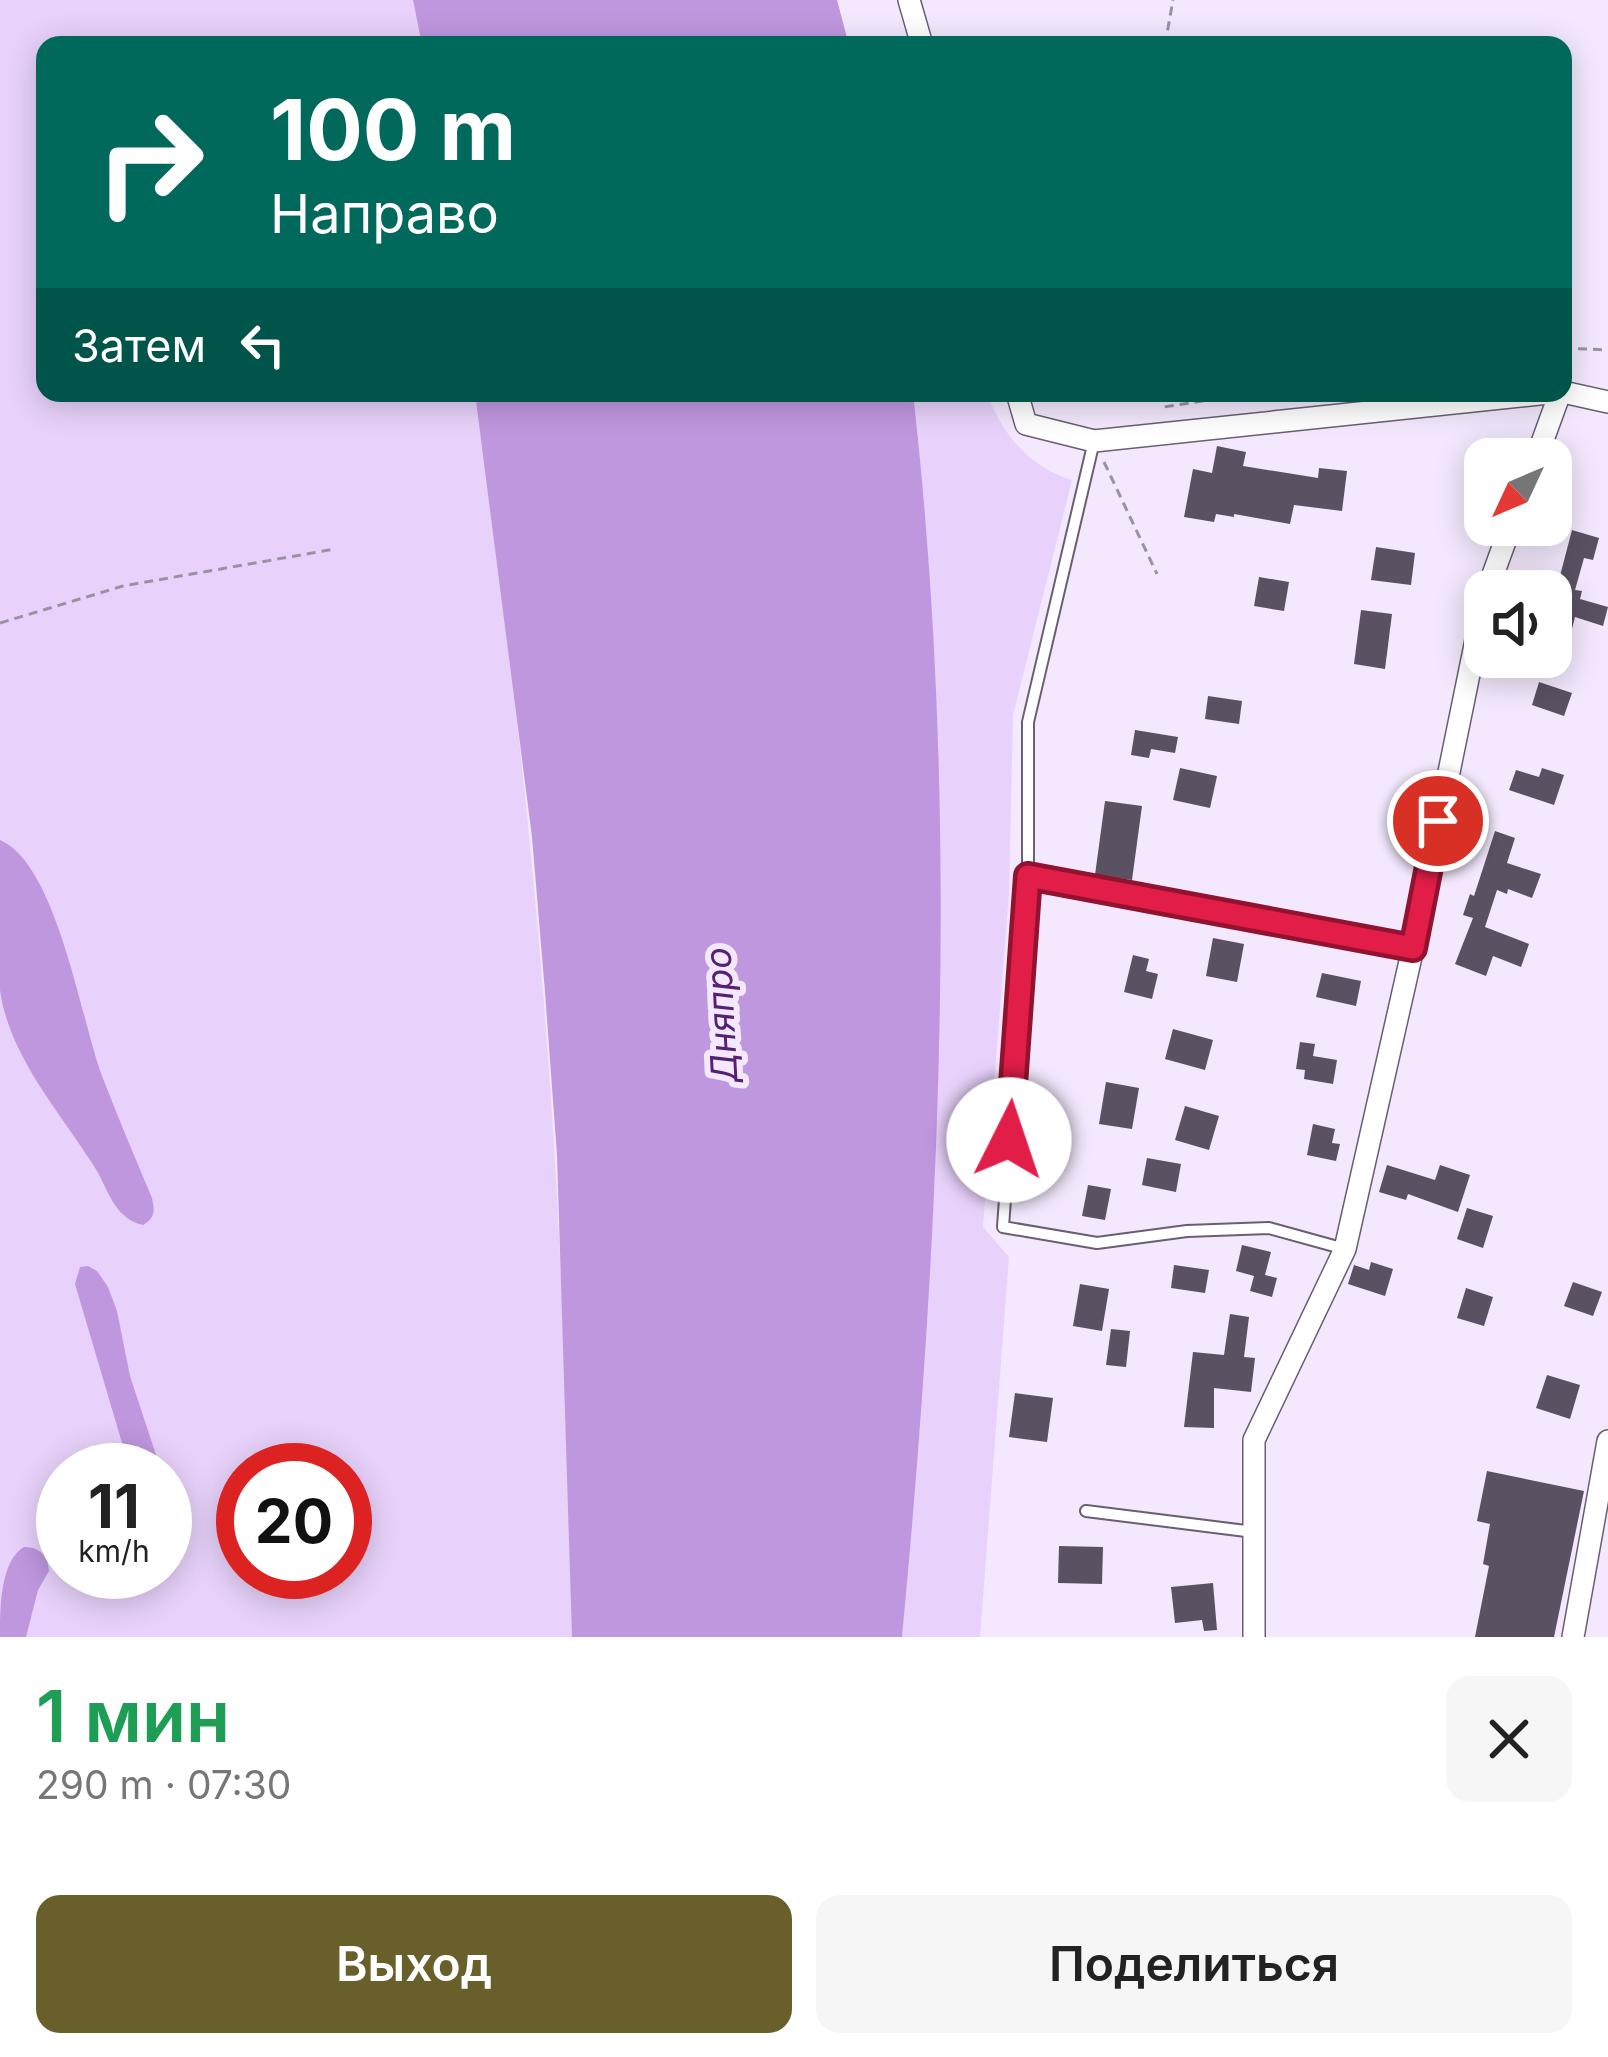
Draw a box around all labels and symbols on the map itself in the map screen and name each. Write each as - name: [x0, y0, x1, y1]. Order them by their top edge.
- north arrow: [1464, 438, 1572, 546]
- pin: [1387, 770, 1489, 872]
- water label: Дняпро: [695, 946, 747, 1085]
- position arrow: [946, 1077, 1072, 1203]
- speed limit sign: 20: [216, 1443, 372, 1599]

